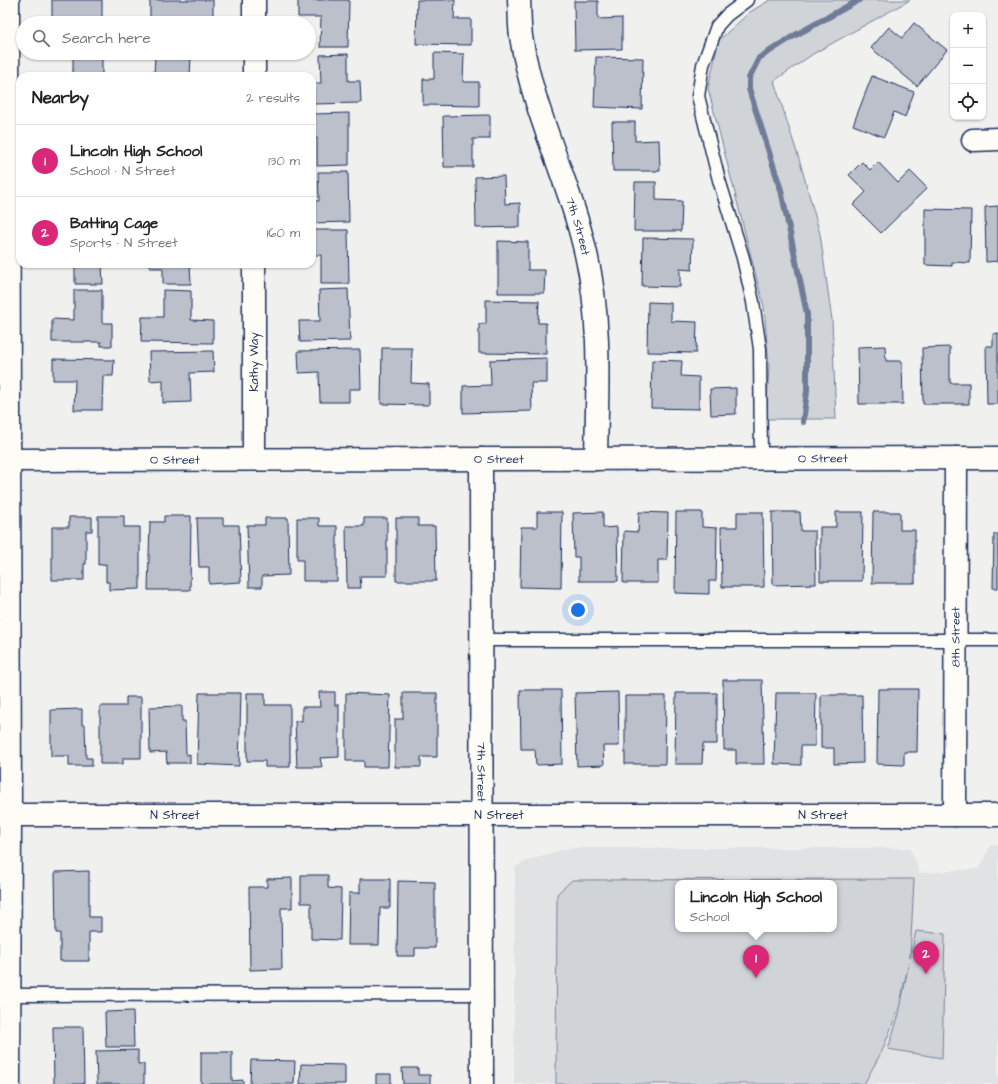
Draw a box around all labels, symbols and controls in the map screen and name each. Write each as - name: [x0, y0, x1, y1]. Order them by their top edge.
- map controls: [950, 12, 986, 120]
- button: +: [950, 12, 986, 48]
- search box: [16, 16, 316, 60]
- icon: search: [30, 27, 52, 49]
- text: Search here: [62, 28, 151, 49]
- button: −: [950, 48, 986, 84]
- button: locate: [950, 84, 986, 120]
- text: Nearby: [32, 86, 89, 110]
- text: 2 results: [246, 89, 300, 107]
- text: Lincoln High School: [70, 141, 202, 162]
- text: 1: [44, 152, 46, 170]
- text: 130 m: [268, 152, 300, 170]
- text: School · N Street: [70, 162, 175, 180]
- street label: 7th Street: [562, 195, 595, 257]
- text: Batting Cage: [70, 213, 158, 234]
- text: 2: [41, 224, 49, 242]
- text: 160 m: [267, 224, 300, 242]
- text: Sports · N Street: [70, 234, 178, 252]
- street label: Kathy Way: [246, 332, 264, 392]
- street label: O Street: [474, 450, 524, 468]
- street label: O Street: [798, 450, 848, 467]
- street label: O Street: [150, 451, 200, 468]
- your location: [568, 600, 588, 620]
- street label: 8th Street: [947, 607, 964, 667]
- street label: 7th Street: [473, 742, 490, 802]
- street label: N Street: [150, 807, 200, 824]
- street label: N Street: [474, 807, 524, 824]
- street label: N Street: [798, 807, 848, 824]
- popup: [675, 880, 837, 932]
- text: Lincoln High School: [690, 887, 822, 908]
- text: School: [690, 908, 730, 926]
- pin: 2: [913, 941, 939, 974]
- pin: 1: [743, 945, 769, 978]

